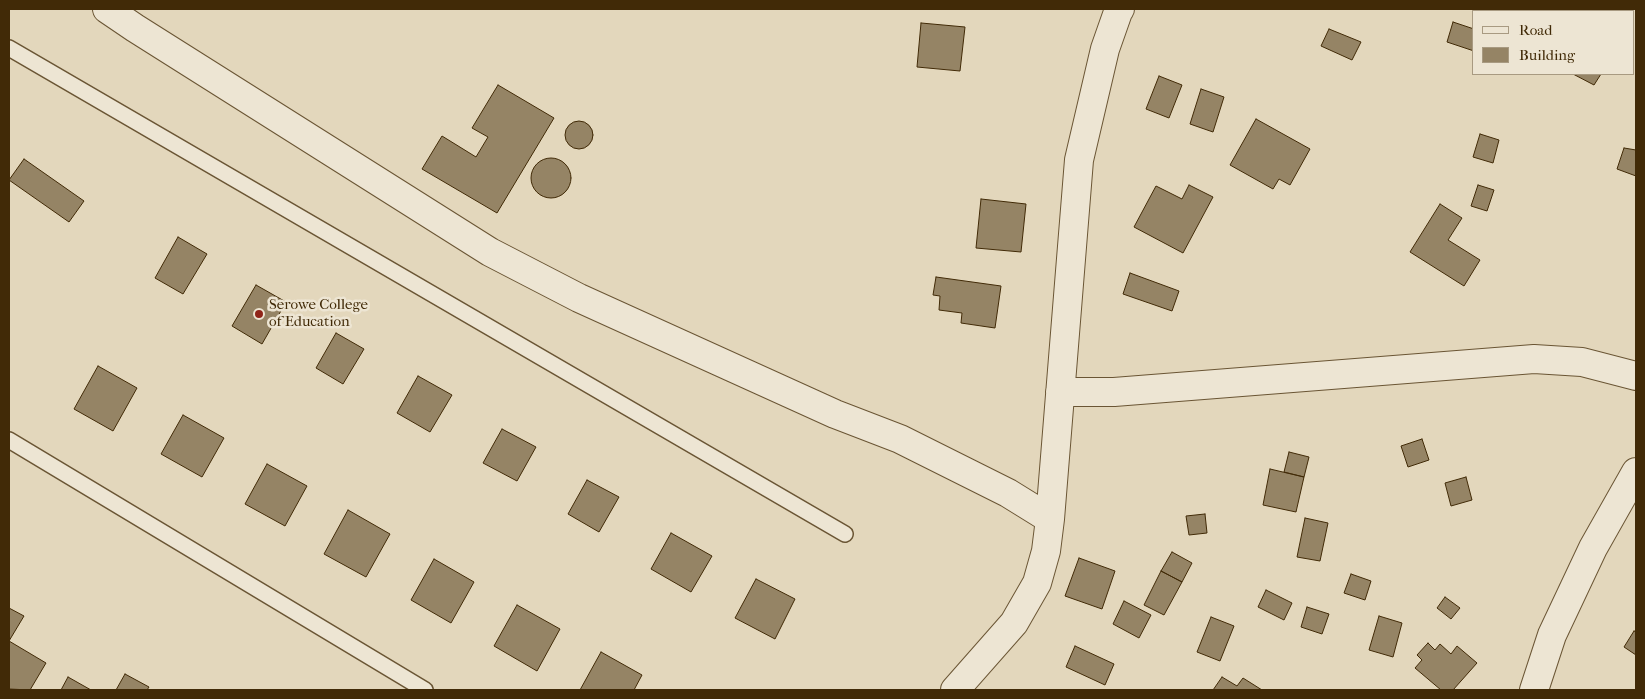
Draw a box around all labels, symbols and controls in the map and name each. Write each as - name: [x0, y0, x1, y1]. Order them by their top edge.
- legend: [1472, 10, 1635, 75]
- text: Road: [1519, 21, 1552, 39]
- text: Building: [1519, 46, 1575, 64]
- place label: Serowe College of Education: [269, 296, 368, 331]
- marker: Serowe College of Education: [253, 308, 265, 320]

